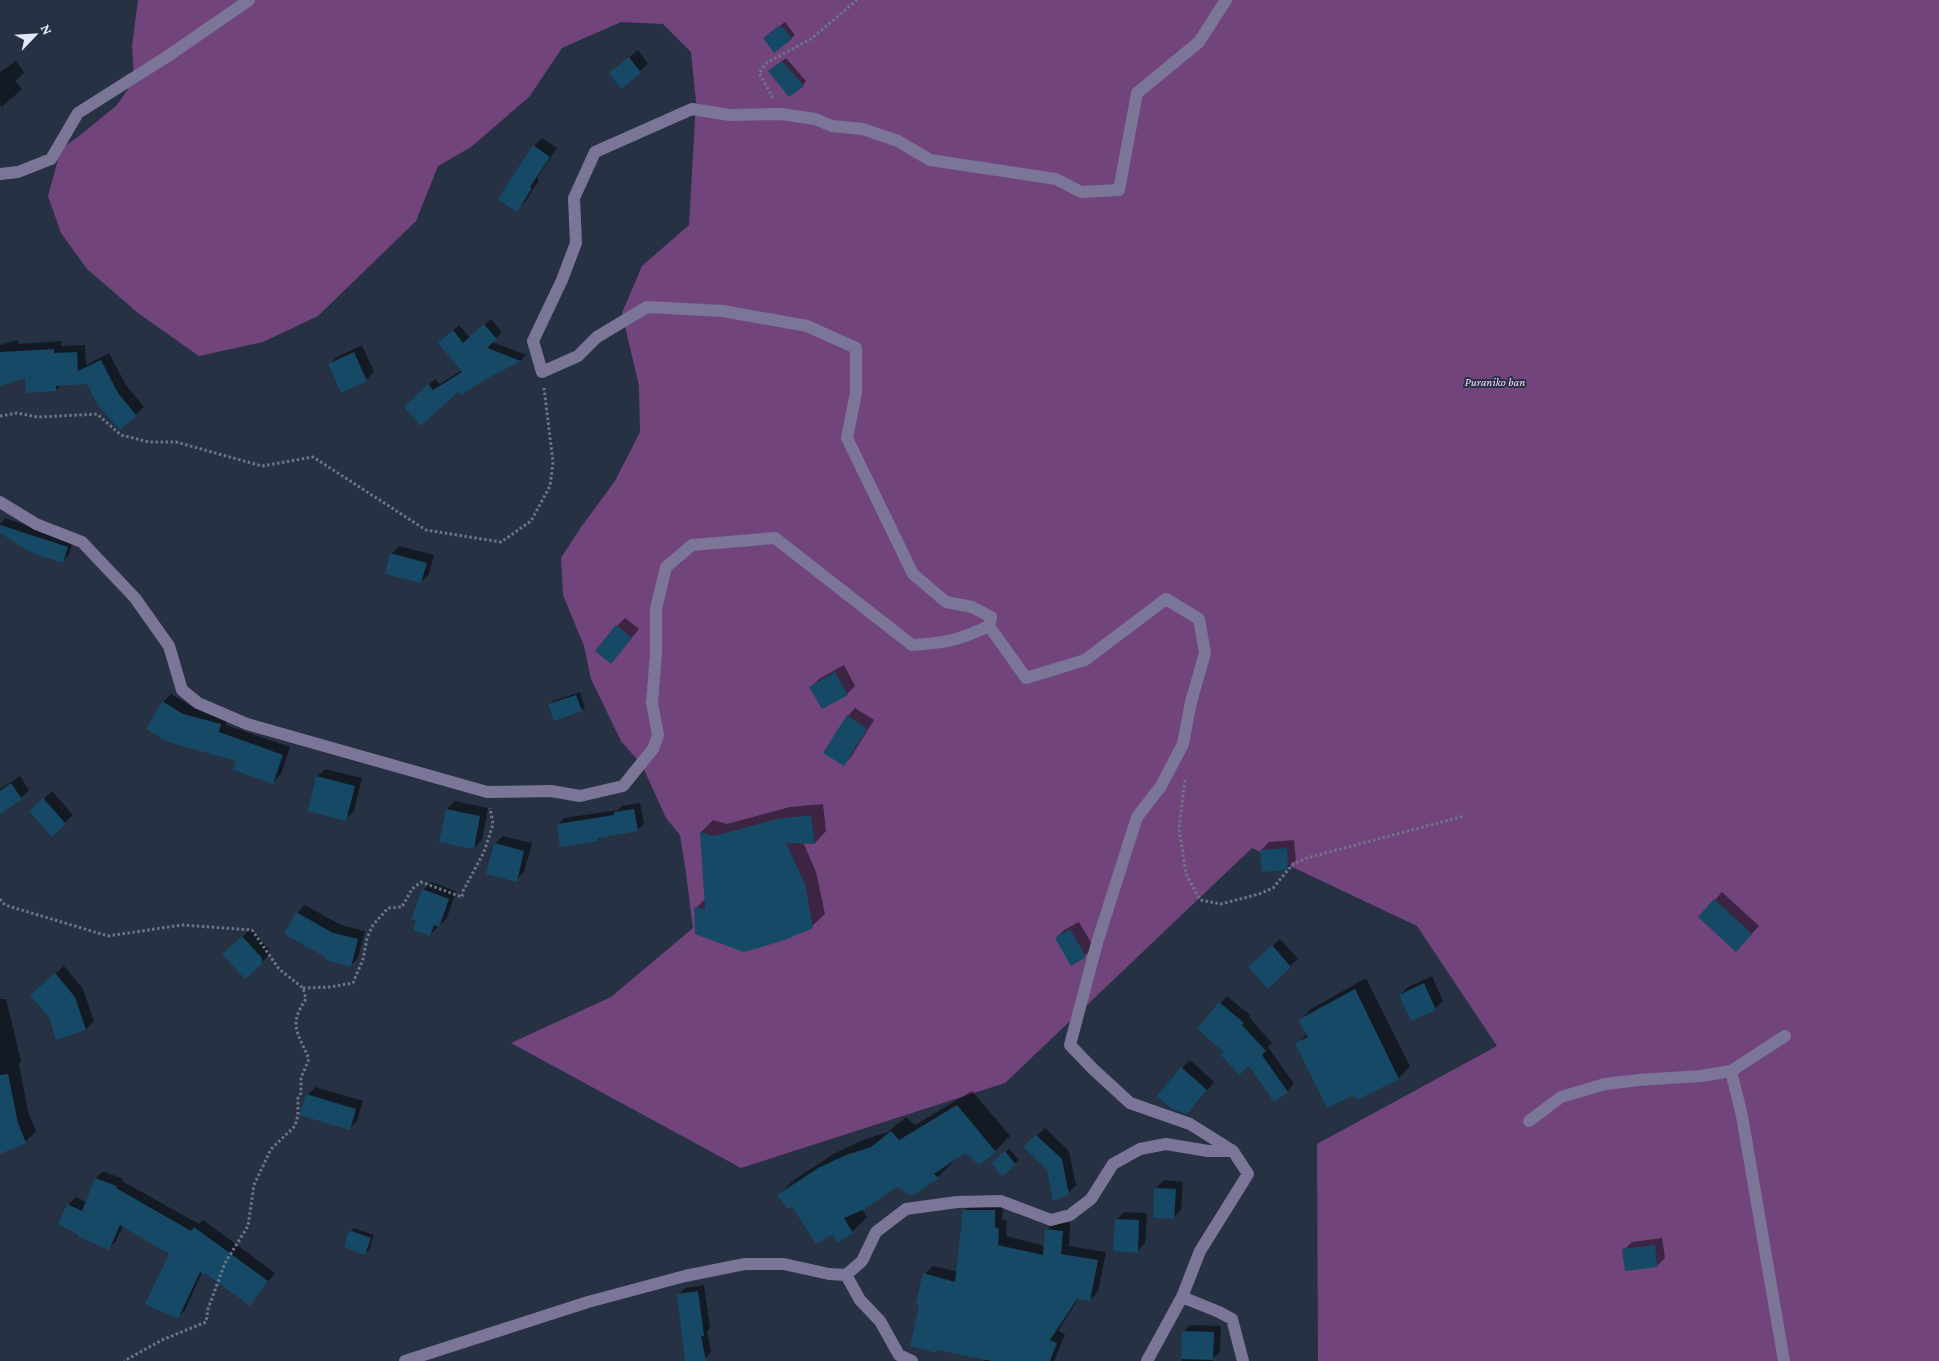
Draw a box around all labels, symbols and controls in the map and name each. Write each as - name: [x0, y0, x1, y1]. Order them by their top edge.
- north arrow: [10, 10, 60, 60]
- text: N: [38, 22, 56, 38]
- park label: Puraniko ban: [1465, 375, 1525, 389]

